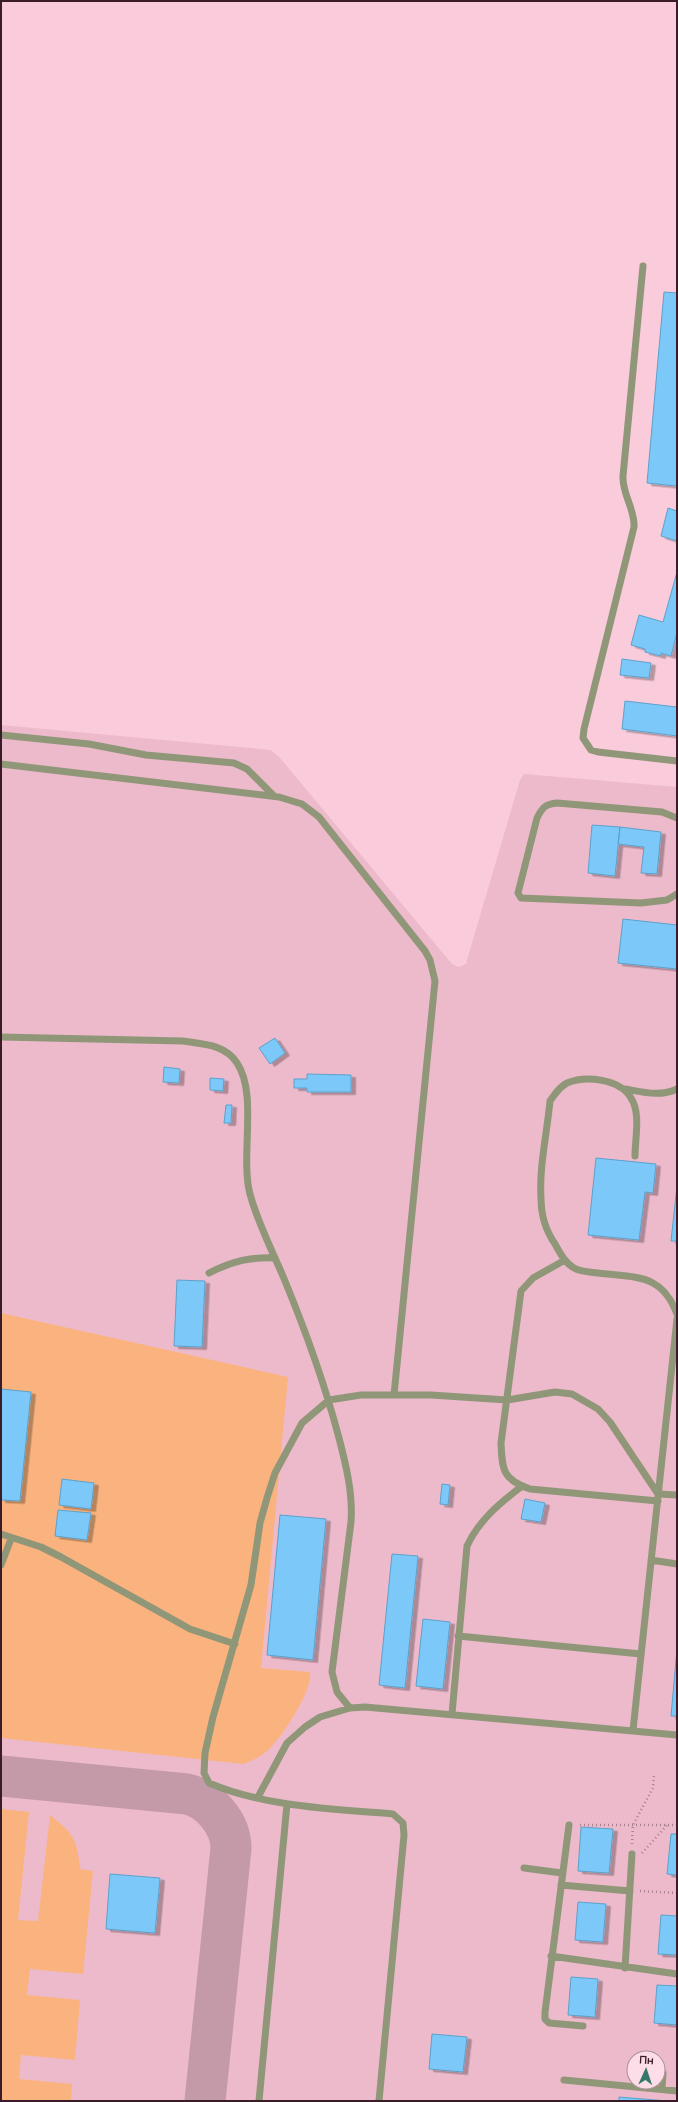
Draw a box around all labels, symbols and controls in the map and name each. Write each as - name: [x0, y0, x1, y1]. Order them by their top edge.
- north arrow: [626, 2050, 666, 2090]
- text: Пн: [639, 2052, 654, 2067]

